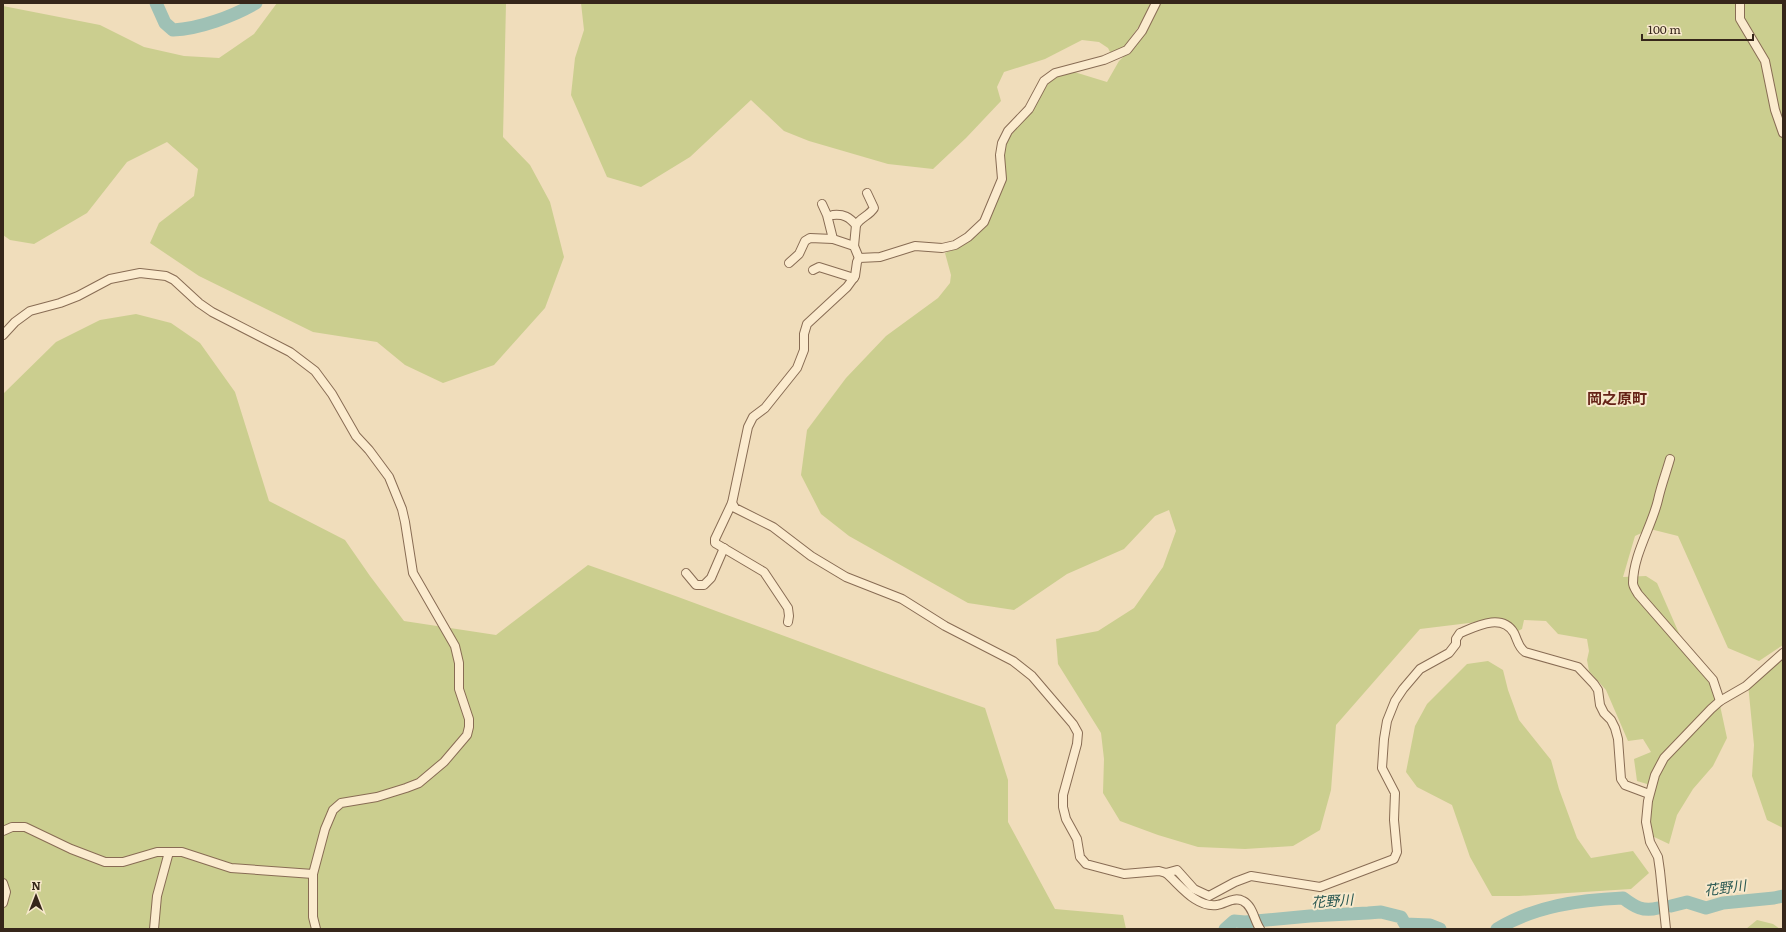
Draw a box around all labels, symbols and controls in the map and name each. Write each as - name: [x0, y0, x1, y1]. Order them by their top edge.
- scale bar: [1642, 16, 1753, 42]
- text: 100 m: [1648, 20, 1681, 38]
- district label: 岡之原町: [1587, 386, 1647, 409]
- water label: 花野川: [1703, 874, 1749, 899]
- north arrow: [16, 876, 56, 916]
- text: N: [31, 877, 41, 893]
- water label: 花野川: [1310, 888, 1356, 911]

